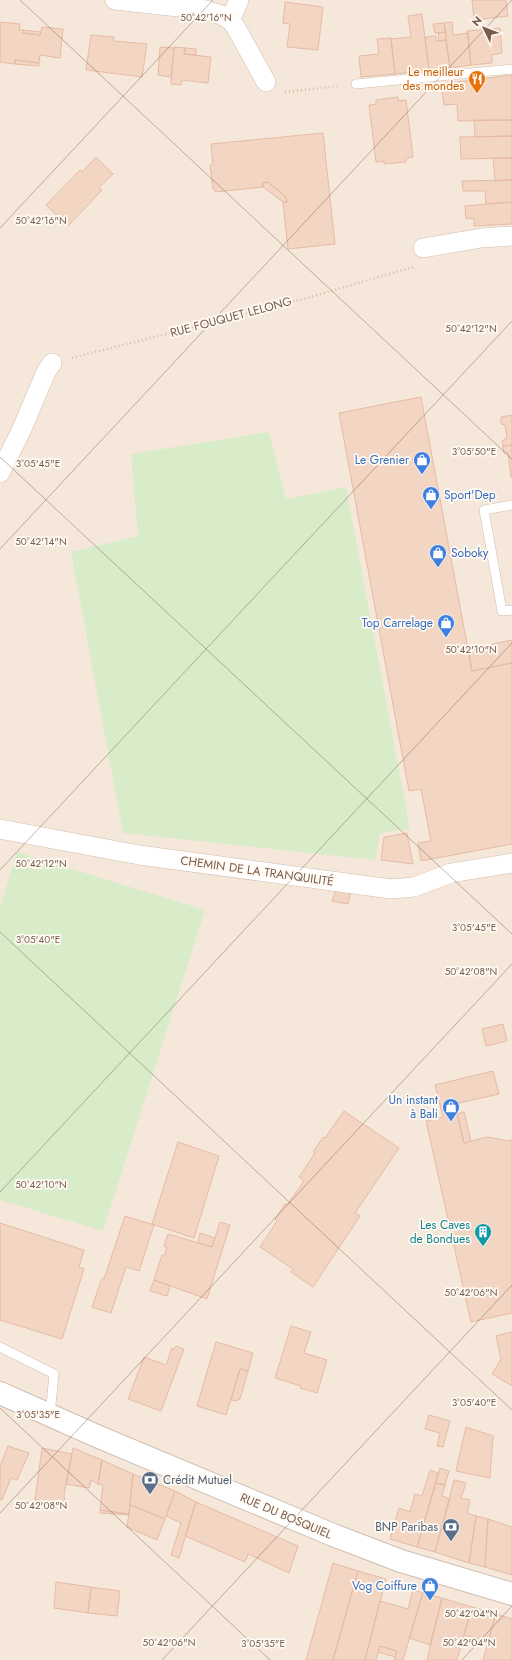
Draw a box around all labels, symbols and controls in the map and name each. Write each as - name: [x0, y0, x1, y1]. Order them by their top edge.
- north arrow: [464, 8, 504, 48]
- text: 50°42'16"N: [180, 10, 232, 25]
- text: N: [468, 13, 486, 30]
- place label: Le meilleur des mondes: [402, 63, 465, 95]
- restaurant icon: Le meilleur des mondes: [467, 69, 487, 94]
- text: 50°42'16"N: [15, 213, 67, 228]
- street label: RUE FOUQUET LELONG: [168, 292, 294, 342]
- text: 50°42'12"N: [445, 321, 497, 336]
- text: 3°05'50"E: [452, 444, 496, 459]
- shop icon: Le Grenier: [412, 450, 432, 475]
- place label: Le Grenier: [355, 451, 410, 469]
- text: 3°05'45"E: [16, 456, 60, 471]
- shop icon: Sport'Dep: [421, 485, 441, 510]
- place label: Sport'Dep: [444, 486, 496, 504]
- text: 50°42'14"N: [15, 534, 67, 549]
- shop icon: Soboky: [428, 543, 448, 568]
- place label: Soboky: [451, 544, 489, 562]
- shop icon: Top Carrelage: [436, 613, 456, 638]
- place label: Top Carrelage: [362, 614, 433, 632]
- text: 50°42'10"N: [445, 642, 497, 657]
- street label: CHEMIN DE LA TRANQUILITÉ: [179, 851, 335, 891]
- text: 50°42'12"N: [15, 856, 67, 871]
- text: 3°05'45"E: [452, 920, 496, 935]
- text: 3°05'40"E: [16, 932, 60, 947]
- text: 50°42'08"N: [445, 964, 497, 979]
- place label: Un instant à Bali: [388, 1091, 438, 1123]
- shop icon: Un instant à Bali: [441, 1097, 461, 1122]
- text: 50°42'10"N: [15, 1177, 67, 1192]
- place label: Les Caves de Bondues: [410, 1216, 470, 1248]
- building icon: Les Caves de Bondues: [473, 1222, 493, 1247]
- text: 50°42'06"N: [445, 1285, 497, 1300]
- text: 3°05'40"E: [452, 1395, 496, 1410]
- text: 3°05'35"E: [16, 1407, 60, 1422]
- bank icon: Crédit Mutuel: [140, 1470, 160, 1495]
- place label: Crédit Mutuel: [163, 1471, 232, 1489]
- street label: RUE DU BOSQUIEL: [237, 1488, 335, 1544]
- text: 50°42'08"N: [15, 1498, 67, 1513]
- bank icon: BNP Paribas: [441, 1517, 461, 1542]
- place label: BNP Paribas: [375, 1518, 438, 1536]
- shop icon: Vog Coiffure: [420, 1576, 440, 1601]
- place label: Vog Coiffure: [352, 1577, 417, 1595]
- text: 50°42'04"N: [444, 1606, 498, 1621]
- text: 50°42'06"N: [143, 1635, 195, 1650]
- text: 50°42'04"N: [442, 1635, 496, 1650]
- text: 3°05'35"E: [241, 1636, 285, 1651]

